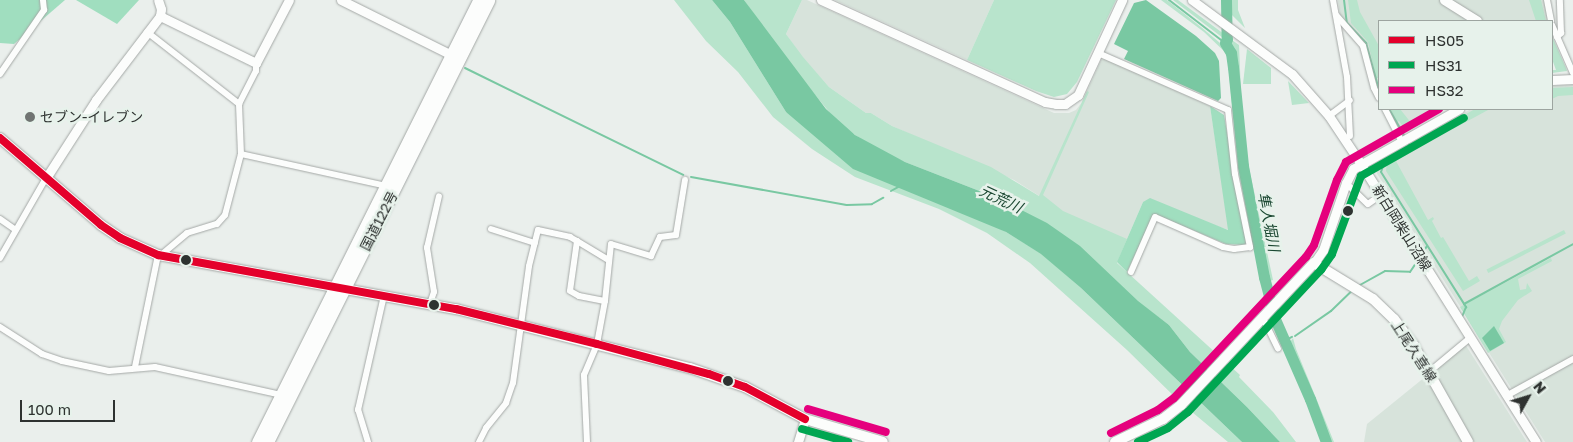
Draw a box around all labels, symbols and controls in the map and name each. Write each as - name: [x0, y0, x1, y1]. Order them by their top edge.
- legend: [1378, 20, 1553, 110]
- text: HS05: [1425, 31, 1464, 49]
- text: HS31: [1425, 56, 1462, 74]
- text: HS32: [1425, 81, 1463, 99]
- place label: セブン-イレブン: [40, 109, 143, 125]
- marker: セブン-イレブン: [24, 111, 36, 123]
- water label: 元荒川: [977, 181, 1025, 217]
- street label: 新白岡柴山沼線: [1369, 182, 1435, 274]
- street label: 国道122号: [357, 188, 401, 254]
- water label: 隼人堀川: [1254, 191, 1284, 253]
- unlabelled marker: [1343, 206, 1353, 216]
- unlabelled marker: [181, 255, 191, 265]
- unlabelled marker: [429, 300, 439, 310]
- street label: 上尾久喜線: [1388, 317, 1440, 385]
- north arrow: [1503, 372, 1553, 422]
- unlabelled marker: [723, 376, 733, 386]
- text: N: [1530, 378, 1550, 397]
- scale bar: [22, 390, 118, 422]
- text: 100 m: [28, 400, 71, 418]

